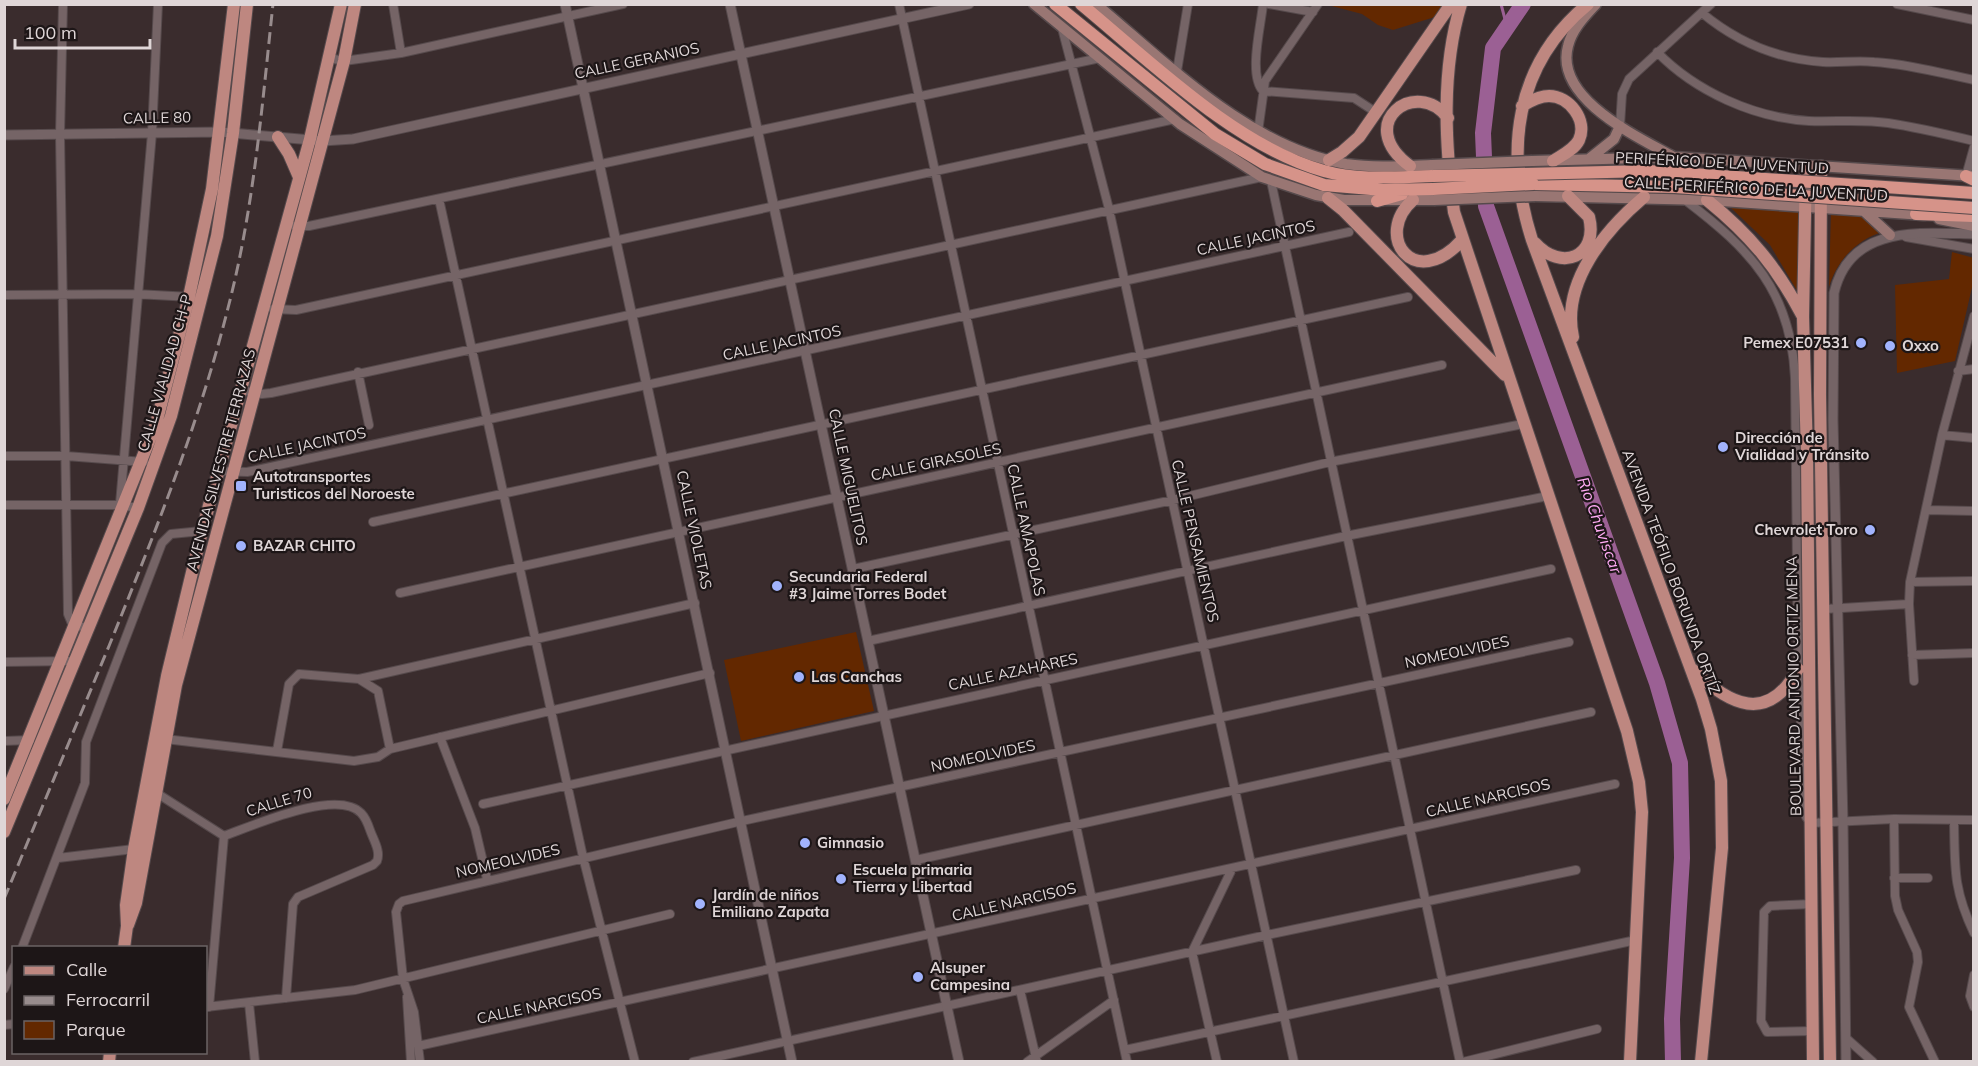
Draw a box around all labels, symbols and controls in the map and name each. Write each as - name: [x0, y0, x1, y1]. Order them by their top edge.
- scale bar: [15, 12, 150, 50]
- text: 100 m: [24, 21, 77, 44]
- street label: CALLE GERANIOS: [573, 38, 701, 83]
- street label: CALLE 80: [123, 107, 191, 128]
- street label: PERIFÉRICO DE LA JUVENTUD: [1615, 147, 1829, 178]
- street label: CALLE PERIFÉRICO DE LA JUVENTUD: [1624, 172, 1888, 205]
- street label: CALLE JACINTOS: [1195, 216, 1317, 259]
- street label: CALLE VIALIDAD CH-P: [133, 292, 196, 454]
- street label: CALLE JACINTOS: [721, 321, 843, 364]
- place label: Pemex E07531: [1743, 333, 1849, 352]
- marker: Pemex E07531: [1854, 336, 1868, 350]
- place label: Oxxo: [1902, 336, 1939, 355]
- marker: Oxxo: [1883, 339, 1897, 353]
- street label: AVENIDA SILVESTRE TERRAZAS: [182, 347, 259, 573]
- street label: CALLE MIGUELITOS: [825, 407, 872, 547]
- street label: CALLE JACINTOS: [246, 423, 368, 466]
- place label: Dirección de Vialidad y Tránsito: [1734, 428, 1870, 464]
- street label: CALLE GIRASOLES: [869, 438, 1003, 485]
- marker: Dirección de Vialidad y Tránsito: [1716, 440, 1730, 454]
- street label: AVENIDA TEÓFILO BORUNDA ORTÍZ: [1618, 447, 1725, 697]
- street label: CALLE PENSAMIENTOS: [1168, 458, 1223, 624]
- street label: CALLE AMAPOLAS: [1003, 462, 1050, 598]
- place label: Autotransportes Turisticos del Noroeste: [253, 467, 415, 503]
- street label: CALLE VIOLETAS: [673, 469, 716, 591]
- water label: Rio Chuviscar: [1573, 474, 1627, 577]
- marker: Autotransportes Turisticos del Noroeste: [234, 479, 248, 493]
- place label: Chevrolet Toro: [1754, 520, 1858, 539]
- marker: Chevrolet Toro: [1863, 523, 1877, 537]
- place label: BAZAR CHITO: [253, 536, 356, 555]
- marker: BAZAR CHITO: [234, 539, 248, 553]
- street label: BOULEVARD ANTONIO ORTIZ MENA: [1782, 556, 1805, 816]
- place label: Secundaria Federal #3 Jaime Torres Bodet: [789, 567, 947, 603]
- marker: Secundaria Federal #3 Jaime Torres Bodet: [770, 579, 784, 593]
- street label: NOMEOLVIDES: [1403, 631, 1511, 672]
- street label: CALLE AZAHARES: [947, 649, 1079, 694]
- place label: Las Canchas: [811, 667, 902, 686]
- marker: Las Canchas: [792, 670, 806, 684]
- street label: NOMEOLVIDES: [929, 735, 1037, 776]
- street label: CALLE NARCISOS: [1424, 774, 1552, 821]
- street label: CALLE 70: [244, 782, 314, 821]
- place label: Gimnasio: [817, 833, 884, 852]
- marker: Gimnasio: [798, 836, 812, 850]
- street label: NOMEOLVIDES: [454, 839, 562, 882]
- place label: Escuela primaria Tierra y Libertad: [853, 860, 972, 896]
- marker: Escuela primaria Tierra y Libertad: [834, 872, 848, 886]
- street label: CALLE NARCISOS: [950, 878, 1078, 925]
- place label: Jardín de niños Emiliano Zapata: [712, 885, 829, 921]
- marker: Jardín de niños Emiliano Zapata: [693, 897, 707, 911]
- legend: [12, 946, 207, 1054]
- text: Calle: [66, 958, 107, 981]
- place label: Alsuper Campesina: [930, 958, 1010, 994]
- marker: Alsuper Campesina: [911, 970, 925, 984]
- street label: CALLE NARCISOS: [475, 983, 603, 1028]
- text: Ferrocarril: [66, 988, 150, 1011]
- text: Parque: [66, 1018, 125, 1041]

